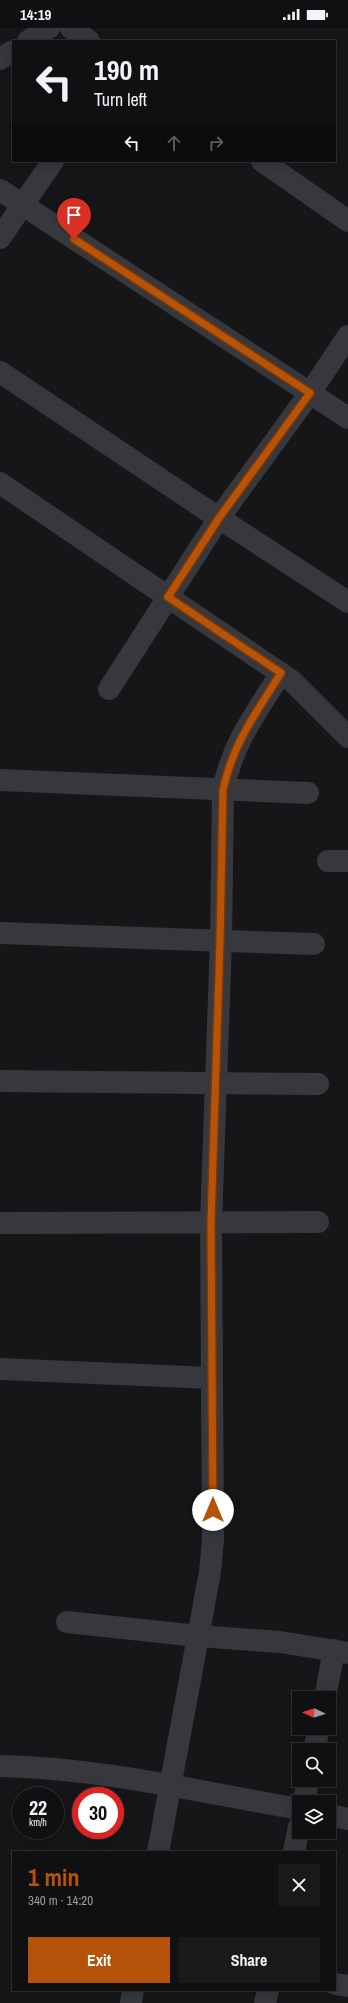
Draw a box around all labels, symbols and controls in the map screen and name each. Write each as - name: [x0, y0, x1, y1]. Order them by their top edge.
- text: 14:19: [20, 4, 51, 25]
- text: 190 m: [94, 51, 159, 89]
- icon: left: [28, 56, 80, 108]
- text: Turn left: [94, 87, 147, 112]
- icon: left: [121, 132, 143, 154]
- icon: ahead: [163, 132, 185, 154]
- icon: right: [205, 132, 227, 154]
- pin: [57, 198, 91, 239]
- icon: arrive: [63, 204, 85, 226]
- position arrow: [192, 1489, 234, 1531]
- north arrow: [292, 1691, 336, 1735]
- map controls: [292, 1691, 336, 1839]
- button: search: [292, 1743, 336, 1787]
- speed limit sign: 30: [72, 1787, 124, 1839]
- text: 22: [29, 1794, 47, 1821]
- button: layers: [292, 1795, 336, 1839]
- text: km/h: [29, 1816, 47, 1829]
- text: 1 min: [28, 1861, 79, 1893]
- button: close: [278, 1864, 320, 1906]
- text: 340 m · 14:20: [28, 1892, 93, 1909]
- button: Exit: [28, 1937, 170, 1983]
- button: Share: [178, 1937, 320, 1983]

